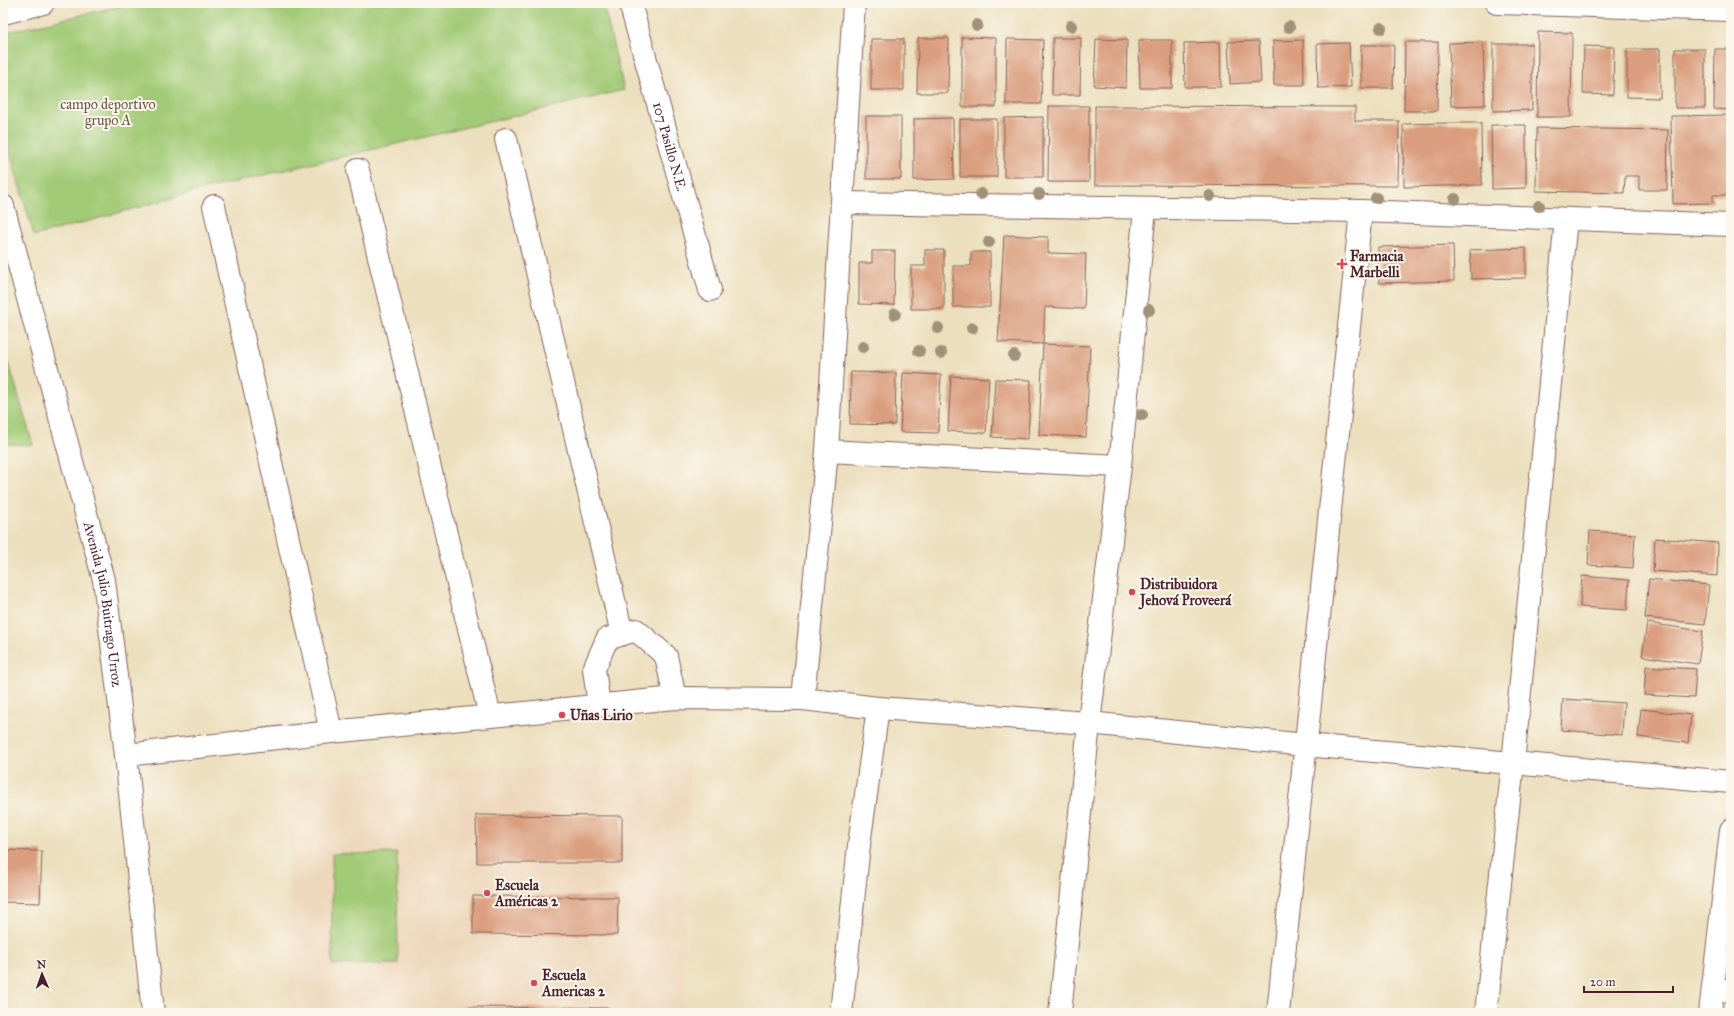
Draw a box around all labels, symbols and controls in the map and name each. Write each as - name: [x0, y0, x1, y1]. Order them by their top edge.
- park label: campo deportivo grupo A: [60, 96, 156, 129]
- street label: 107 Pasillo N.E.: [649, 100, 690, 193]
- place label: Farmacia Marbelli: [1350, 248, 1404, 281]
- marker: Farmacia Marbelli: [1337, 259, 1347, 269]
- street label: Avenida Julio Buitrago Urroz: [79, 519, 125, 688]
- place label: Distribuidora Jehová Proveerá: [1138, 576, 1232, 610]
- marker: Distribuidora Jehová Proveerá: [1127, 587, 1137, 597]
- place label: Uñas Lirio: [570, 707, 633, 724]
- marker: Uñas Lirio: [557, 710, 567, 720]
- place label: Escuela Américas 2: [494, 877, 559, 910]
- marker: Escuela Américas 2: [482, 888, 492, 898]
- north arrow: [22, 954, 62, 994]
- text: N: [37, 958, 47, 971]
- place label: Escuela Americas 2: [541, 967, 606, 1000]
- scale bar: [1584, 968, 1673, 994]
- text: 20 m: [1590, 975, 1616, 989]
- marker: Escuela Americas 2: [529, 978, 539, 988]

